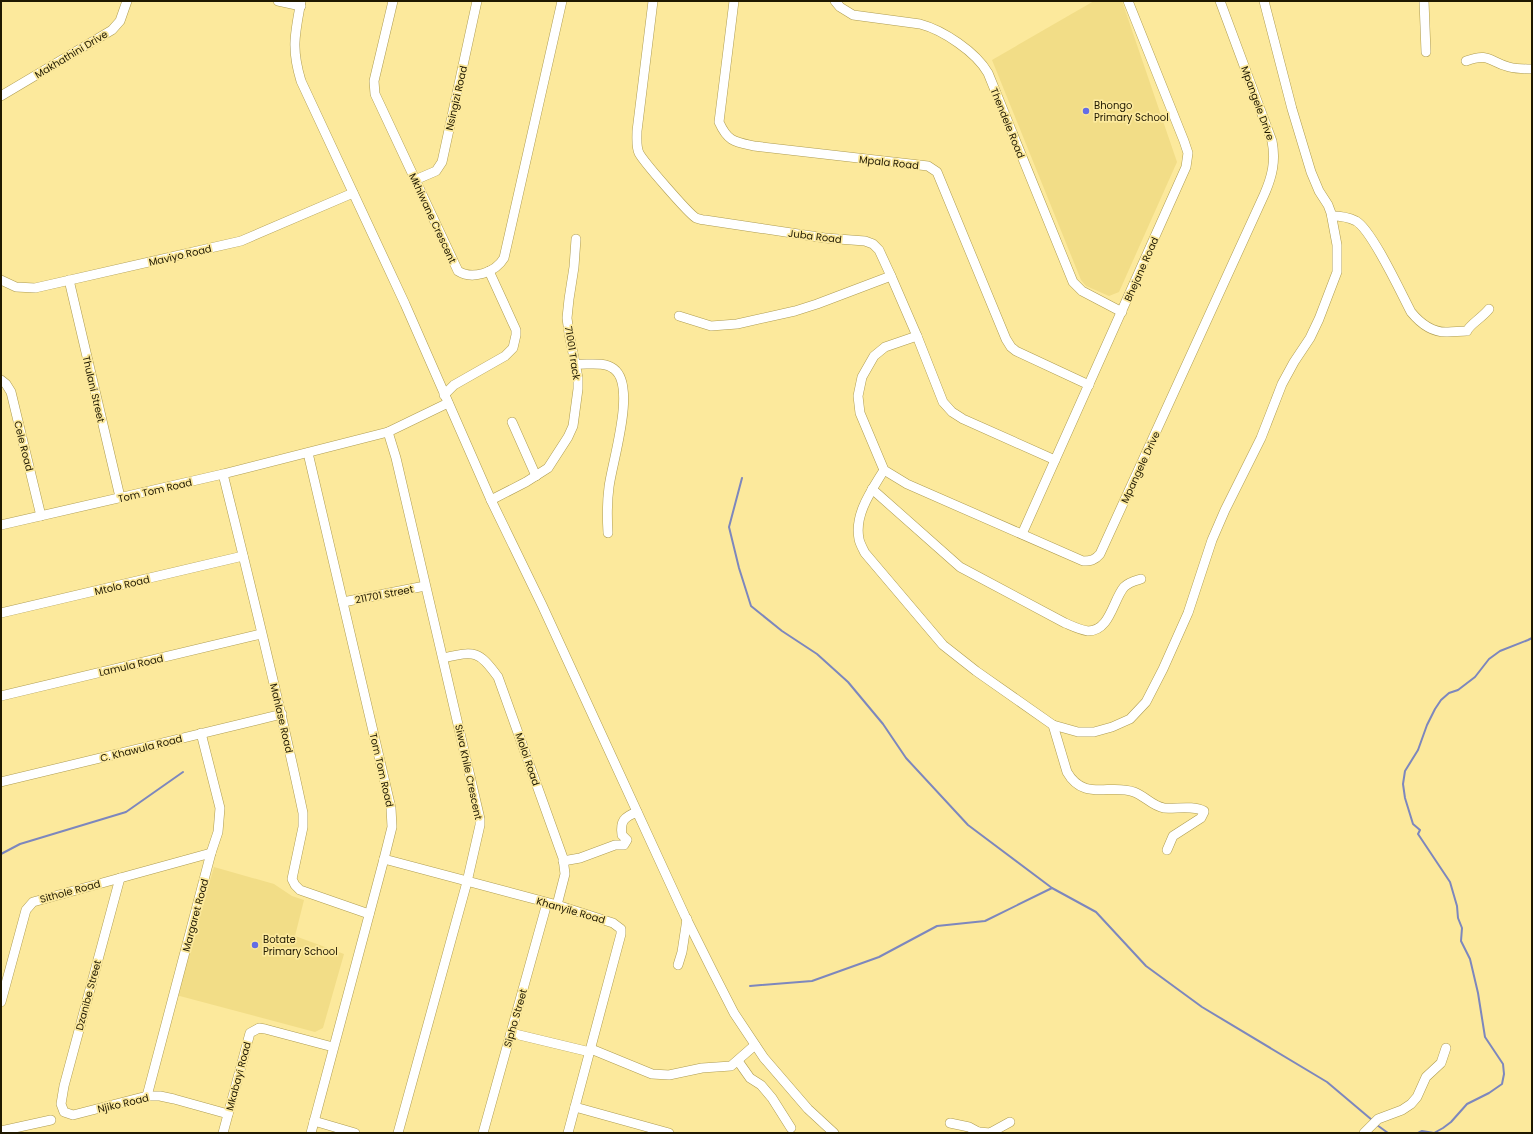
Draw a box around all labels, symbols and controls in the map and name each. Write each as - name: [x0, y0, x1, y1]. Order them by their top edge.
- street label: Makhathini Drive: [32, 27, 111, 82]
- street label: Nsingizi Road: [442, 64, 471, 132]
- street label: Mpangele Drive: [1237, 64, 1278, 142]
- street label: Thendele Road: [987, 86, 1028, 161]
- place label: Bhongo Primary School: [1094, 98, 1169, 125]
- marker: Bhongo Primary School: [1081, 106, 1091, 116]
- street label: Mpala Road: [858, 152, 920, 173]
- street label: Mkhiwane Crescent: [405, 171, 460, 266]
- street label: Juba Road: [787, 226, 843, 247]
- street label: Bhejane Road: [1121, 235, 1162, 304]
- street label: Maviyo Road: [147, 241, 213, 270]
- street label: 71001 Track: [561, 325, 584, 382]
- street label: Thulani Street: [79, 354, 109, 424]
- street label: Cele Road: [10, 419, 37, 473]
- street label: Mpangele Drive: [1117, 429, 1164, 506]
- street label: Tom Tom Road: [117, 475, 194, 506]
- street label: Mtolo Road: [93, 572, 151, 599]
- street label: 211701 Street: [354, 581, 415, 607]
- street label: Lamula Road: [97, 651, 165, 680]
- street label: Mahlase Road: [266, 682, 297, 754]
- street label: Siwa Khile Crescent: [451, 723, 486, 822]
- street label: C. Khawula Road: [98, 731, 184, 766]
- street label: Moloi Road: [511, 731, 544, 788]
- street label: Tom Tom Road: [366, 732, 397, 809]
- street label: Sithole Road: [38, 876, 102, 907]
- street label: Margaret Road: [179, 877, 212, 953]
- street label: Khanyile Road: [535, 893, 607, 927]
- place label: Botate Primary School: [263, 932, 338, 959]
- marker: Botate Primary School: [250, 940, 260, 950]
- street label: Dzanibe Street: [72, 958, 105, 1032]
- street label: Sipho Street: [500, 987, 531, 1049]
- street label: Mkabayi Road: [222, 1040, 255, 1112]
- street label: Njiko Road: [96, 1090, 150, 1117]

